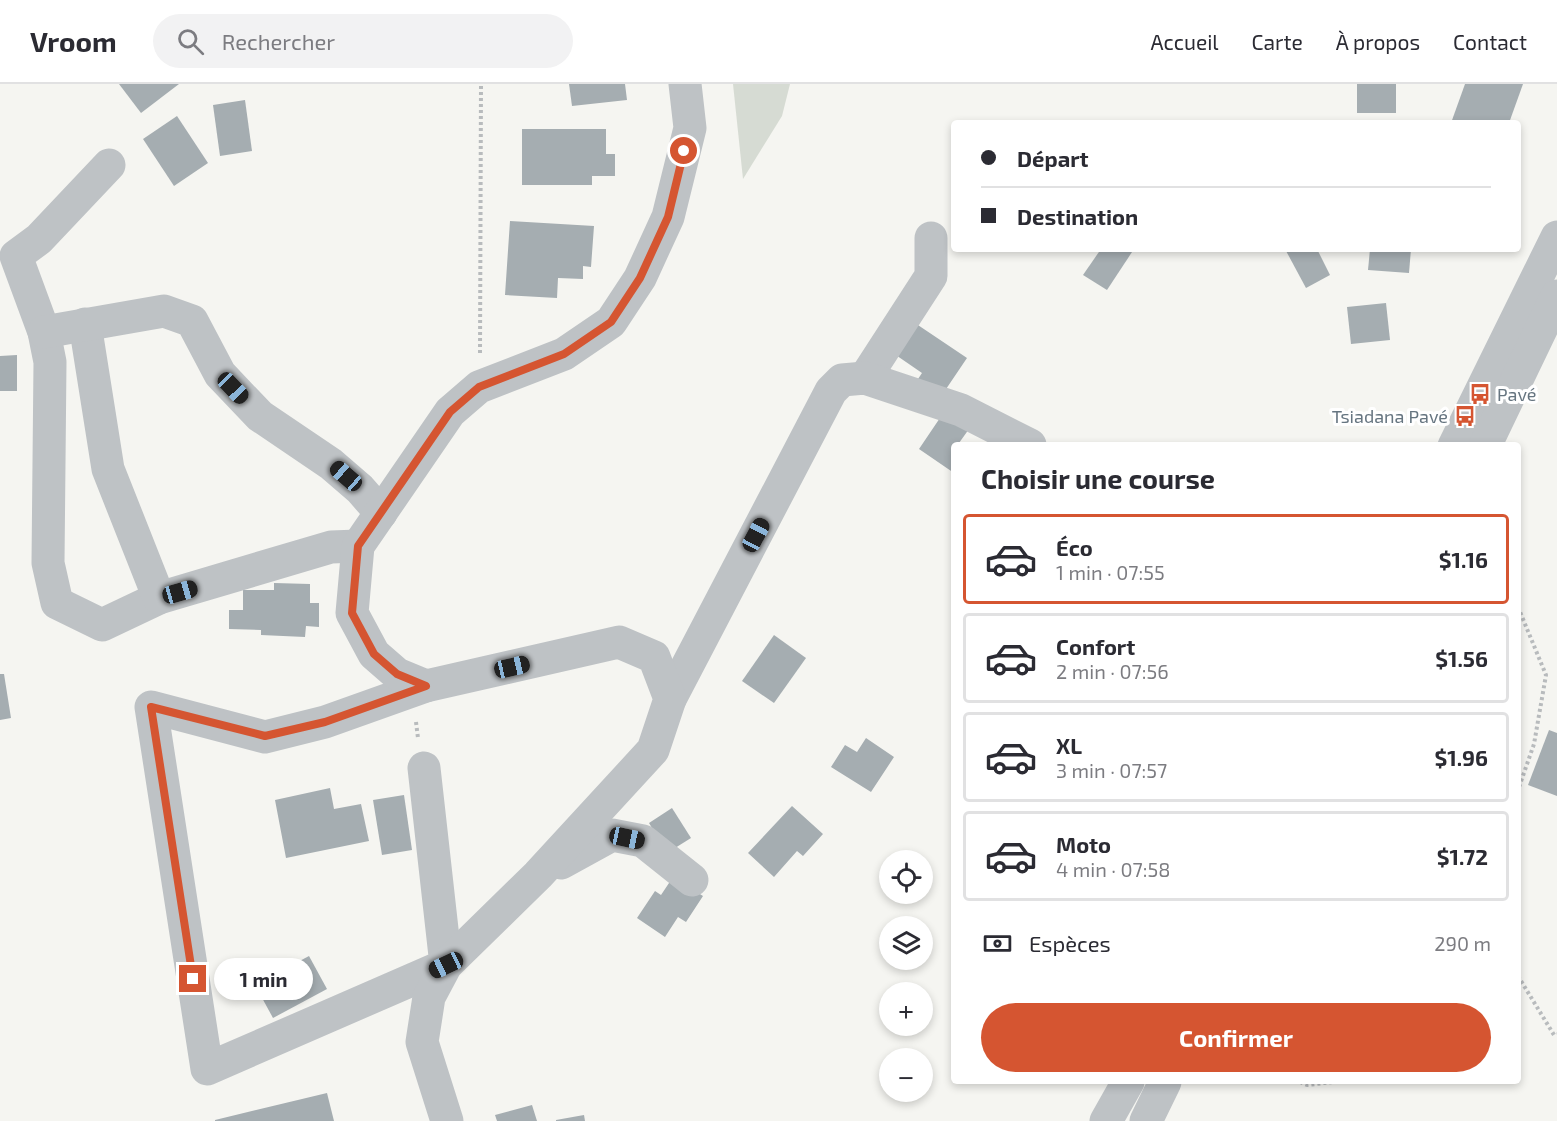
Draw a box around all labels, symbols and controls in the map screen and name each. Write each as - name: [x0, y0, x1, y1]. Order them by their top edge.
- search box: [153, 14, 573, 68]
- text: Vroom: [30, 24, 117, 58]
- icon: search: [174, 25, 207, 58]
- text: Rechercher: [222, 28, 335, 54]
- text: Accueil: [1150, 29, 1219, 54]
- text: Carte: [1252, 29, 1303, 54]
- text: À propos: [1336, 29, 1420, 54]
- text: Contact: [1453, 29, 1527, 54]
- route start: [670, 137, 697, 164]
- text: Départ: [1017, 145, 1089, 171]
- text: Destination: [1017, 203, 1138, 229]
- car: [214, 369, 252, 407]
- bus stop icon: Pavé: [1468, 382, 1492, 406]
- place label: Pavé: [1497, 383, 1537, 405]
- bus stop icon: Tsiadana Pavé: [1453, 404, 1477, 428]
- place label: Tsiadana Pavé: [1332, 405, 1448, 427]
- car: [327, 457, 365, 495]
- text: Choisir une course: [981, 462, 1215, 494]
- car: [740, 515, 772, 555]
- icon: car: [984, 532, 1038, 586]
- text: Éco: [1056, 534, 1093, 560]
- text: $1.16: [1439, 546, 1488, 572]
- text: 1 min · 07:55: [1056, 560, 1165, 584]
- car: [160, 578, 200, 606]
- icon: car: [984, 631, 1038, 685]
- text: Confort: [1056, 633, 1135, 659]
- text: $1.56: [1435, 645, 1488, 671]
- car: [492, 654, 532, 680]
- text: 2 min · 07:56: [1056, 659, 1169, 683]
- icon: car: [984, 730, 1038, 784]
- text: XL: [1056, 732, 1082, 758]
- text: $1.96: [1434, 744, 1488, 770]
- text: 3 min · 07:57: [1056, 758, 1167, 782]
- car: [608, 825, 646, 851]
- icon: car: [984, 829, 1038, 883]
- text: Moto: [1056, 831, 1111, 857]
- text: $1.72: [1437, 843, 1488, 869]
- map controls: [879, 850, 933, 1102]
- button: locate: [879, 850, 933, 904]
- text: 4 min · 07:58: [1056, 857, 1170, 881]
- button: layers: [879, 916, 933, 970]
- icon: cash: [981, 927, 1014, 960]
- text: Espèces: [1029, 930, 1111, 956]
- text: 290 m: [1434, 931, 1491, 955]
- car: [426, 949, 466, 981]
- callout: 1 min: [214, 958, 313, 1000]
- route end: [179, 965, 206, 992]
- text: 1 min: [239, 967, 288, 991]
- button: +: [879, 982, 933, 1036]
- button: Confirmer: [981, 1003, 1491, 1072]
- button: −: [879, 1048, 933, 1102]

